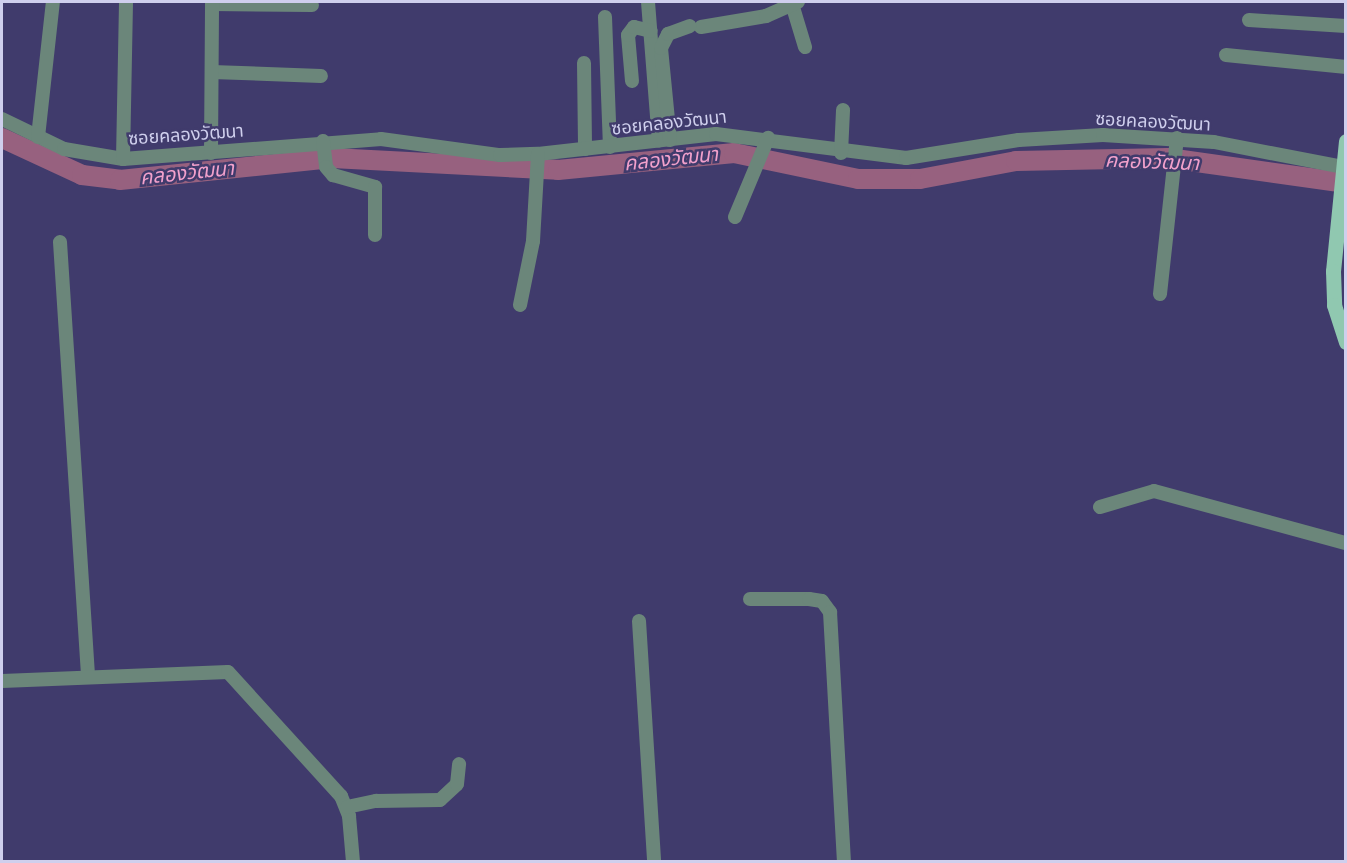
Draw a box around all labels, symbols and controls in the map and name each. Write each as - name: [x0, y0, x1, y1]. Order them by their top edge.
- street label: ซอยคลองวัฒนา: [610, 106, 728, 140]
- street label: ซอยคลองวัฒนา: [1095, 108, 1211, 136]
- street label: ซอยคลองวัฒนา: [127, 120, 245, 150]
- water label: คลองวัฒนา: [623, 142, 719, 176]
- water label: คลองวัฒนา: [1105, 148, 1199, 176]
- water label: คลองวัฒนา: [139, 156, 235, 190]

